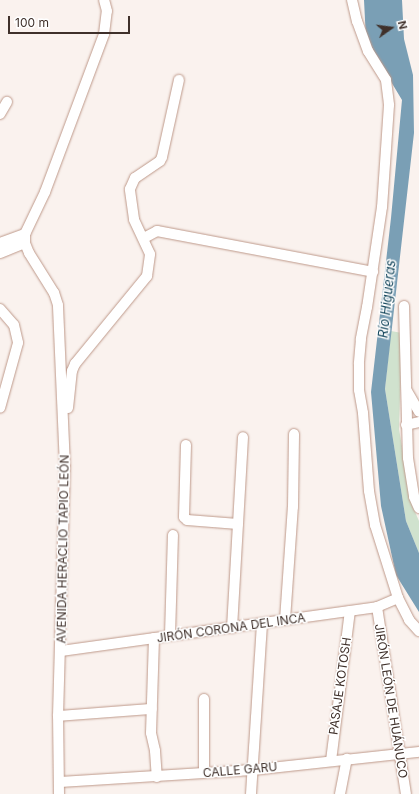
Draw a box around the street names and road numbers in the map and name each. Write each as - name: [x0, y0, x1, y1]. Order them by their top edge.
- street label: AVENIDA HERACLIO TAPIO LEÓN: [54, 454, 72, 644]
- street label: JIRÓN CORONA DEL INCA: [156, 610, 306, 646]
- street label: JIRÓN LEÓN DE HUÁNUCO: [372, 623, 410, 779]
- street label: PASAJE KOTOSH: [326, 636, 354, 736]
- street label: CALLE GARU: [202, 760, 278, 780]

